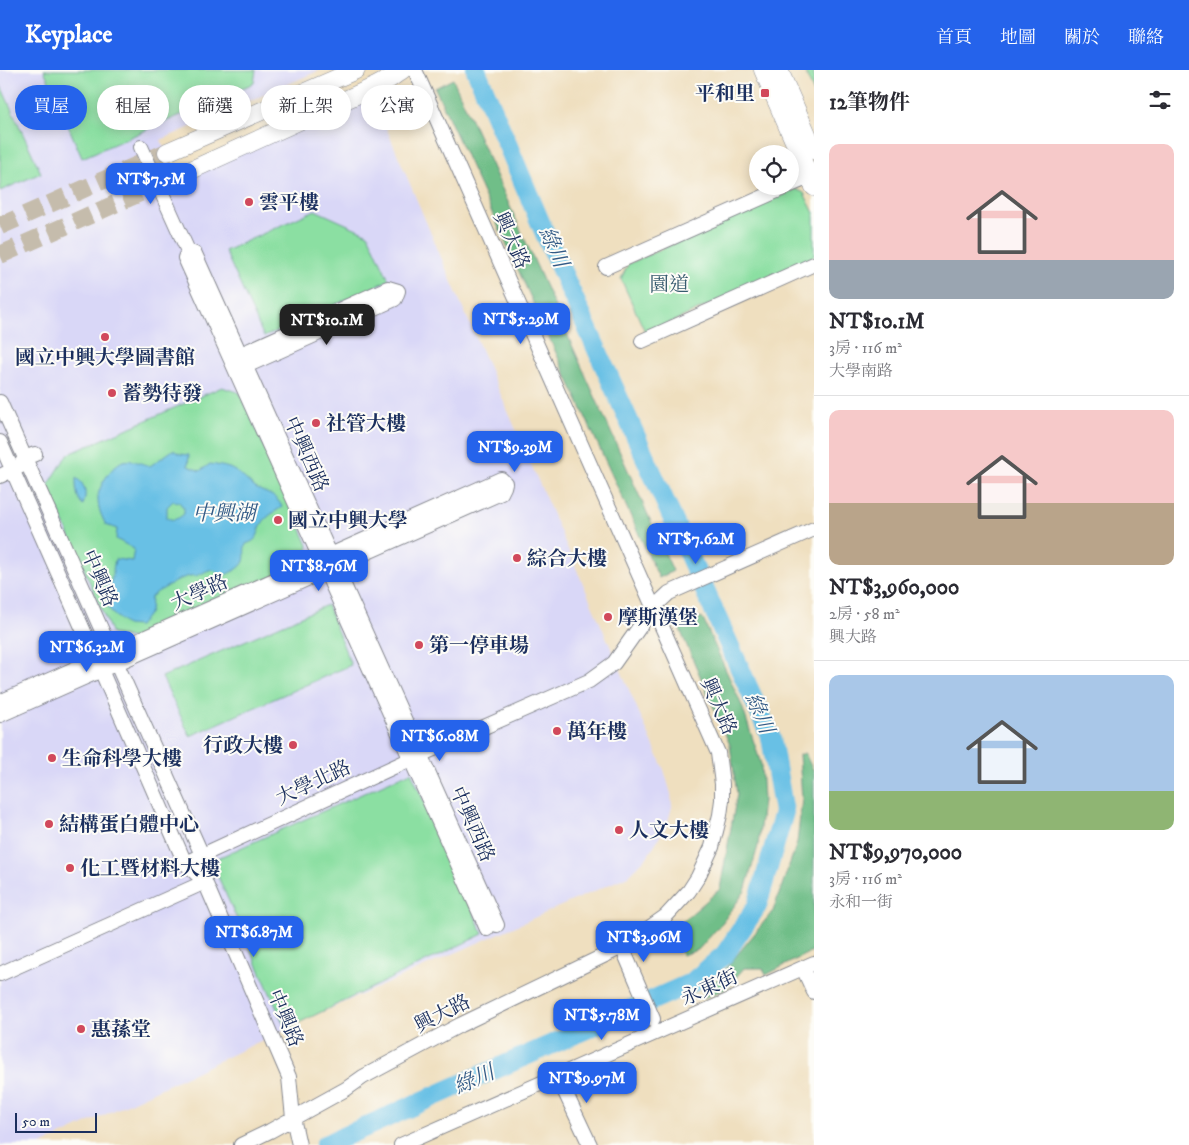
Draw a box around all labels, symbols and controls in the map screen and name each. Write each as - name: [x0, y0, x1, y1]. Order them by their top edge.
- text: Keyplace: [25, 20, 113, 50]
- text: 首頁: [936, 27, 972, 49]
- text: 地圖: [1000, 27, 1036, 49]
- text: 關於: [1064, 27, 1100, 49]
- text: 聯絡: [1128, 27, 1164, 49]
- place label: 平和里: [695, 82, 755, 107]
- chip: 買屋: [15, 85, 87, 130]
- chip: 租屋: [97, 85, 169, 130]
- chip: 篩選: [179, 85, 251, 130]
- chip: 新上架: [261, 85, 351, 130]
- chip: 公寓: [361, 85, 433, 130]
- icon: filters: [1146, 86, 1174, 114]
- marker: 平和里: [759, 87, 771, 99]
- text: 12筆物件: [829, 90, 910, 116]
- map controls: [749, 145, 799, 195]
- button: locate: [749, 145, 799, 195]
- pin: NT$7.5M: [105, 162, 197, 205]
- text: NT$7.5M: [117, 169, 185, 189]
- icon: home: [957, 177, 1047, 267]
- place label: 雲平樓: [259, 191, 319, 216]
- marker: 雲平樓: [243, 196, 255, 208]
- street label: 興大路: [487, 208, 534, 273]
- water label: 綠川: [533, 223, 574, 274]
- park label: 園道: [649, 273, 689, 298]
- pin: NT$5.29M: [469, 302, 573, 345]
- pin: NT$10.1M: [275, 304, 379, 346]
- text: NT$5.29M: [483, 309, 559, 329]
- text: NT$10.1M: [829, 309, 924, 335]
- text: NT$10.1M: [291, 310, 363, 330]
- marker: 國立中興大學圖書館: [99, 331, 111, 343]
- text: 3房 · 116 m²: [829, 338, 902, 358]
- place label: 國立中興大學圖書館: [15, 346, 195, 371]
- text: 大學南路: [829, 361, 893, 381]
- place label: 蓄勢待發: [122, 382, 202, 407]
- marker: 蓄勢待發: [106, 387, 118, 399]
- place label: 社管大樓: [326, 412, 406, 437]
- street label: 中興西路: [278, 413, 333, 496]
- marker: 社管大樓: [310, 417, 322, 429]
- pin: NT$9.39M: [463, 430, 567, 473]
- text: NT$9.39M: [478, 437, 552, 457]
- icon: home: [957, 442, 1047, 532]
- water label: 中興湖: [193, 501, 259, 527]
- place label: 國立中興大學: [288, 509, 408, 534]
- marker: 國立中興大學: [272, 514, 284, 526]
- pin: NT$7.62M: [644, 522, 748, 565]
- text: NT$7.62M: [658, 529, 734, 549]
- street label: 中興路: [75, 546, 122, 611]
- place label: 綜合大樓: [527, 547, 607, 572]
- pin: NT$8.76M: [267, 550, 371, 592]
- marker: 綜合大樓: [511, 552, 523, 564]
- text: NT$8.76M: [281, 556, 357, 576]
- street label: 大學路: [167, 570, 232, 617]
- text: NT$3,960,000: [829, 575, 959, 601]
- text: 2房 · 58 m²: [829, 604, 900, 624]
- place label: 摩斯漢堡: [618, 606, 698, 631]
- marker: 摩斯漢堡: [602, 611, 614, 623]
- text: 興大路: [829, 627, 877, 647]
- pin: NT$6.32M: [35, 630, 139, 673]
- place label: 第一停車場: [429, 634, 529, 659]
- text: NT$6.32M: [50, 637, 124, 657]
- marker: 第一停車場: [413, 639, 425, 651]
- street label: 興大路: [694, 674, 741, 739]
- water label: 綠川: [739, 689, 780, 740]
- icon: home: [957, 707, 1047, 797]
- pin: NT$6.08M: [388, 720, 492, 762]
- place label: 萬年樓: [567, 720, 627, 745]
- marker: 萬年樓: [551, 725, 563, 737]
- text: NT$6.08M: [401, 726, 479, 746]
- place label: 行政大樓: [203, 734, 283, 759]
- marker: 行政大樓: [287, 739, 299, 751]
- place label: 生命科學大樓: [62, 747, 182, 772]
- marker: 生命科學大樓: [46, 752, 58, 764]
- street label: 大學北路: [272, 755, 355, 812]
- street label: 中興西路: [444, 783, 499, 866]
- place label: 結構蛋白體中心: [59, 813, 199, 838]
- marker: 結構蛋白體中心: [43, 818, 55, 830]
- place label: 人文大樓: [629, 819, 709, 844]
- marker: 人文大樓: [613, 824, 625, 836]
- text: NT$9,970,000: [829, 840, 962, 866]
- place label: 化工暨材料大樓: [80, 857, 220, 882]
- marker: 化工暨材料大樓: [64, 862, 76, 874]
- text: 3房 · 116 m²: [829, 869, 902, 889]
- text: 永和一街: [829, 892, 893, 912]
- pin: NT$6.87M: [202, 916, 306, 958]
- pin: NT$3.96M: [592, 920, 696, 963]
- text: NT$6.87M: [215, 922, 293, 942]
- text: NT$3.96M: [607, 927, 681, 947]
- street label: 永東街: [677, 965, 742, 1012]
- street label: 中興路: [261, 986, 308, 1051]
- street label: 興大路: [410, 990, 475, 1039]
- pin: NT$5.78M: [550, 998, 654, 1041]
- text: NT$5.78M: [564, 1005, 640, 1025]
- place label: 惠蓀堂: [91, 1018, 151, 1043]
- marker: 惠蓀堂: [75, 1023, 87, 1035]
- water label: 綠川: [450, 1059, 501, 1100]
- pin: NT$9.97M: [535, 1062, 639, 1104]
- text: NT$9.97M: [549, 1068, 625, 1088]
- scale bar: [15, 1110, 98, 1133]
- text: 50 m: [22, 1113, 50, 1131]

